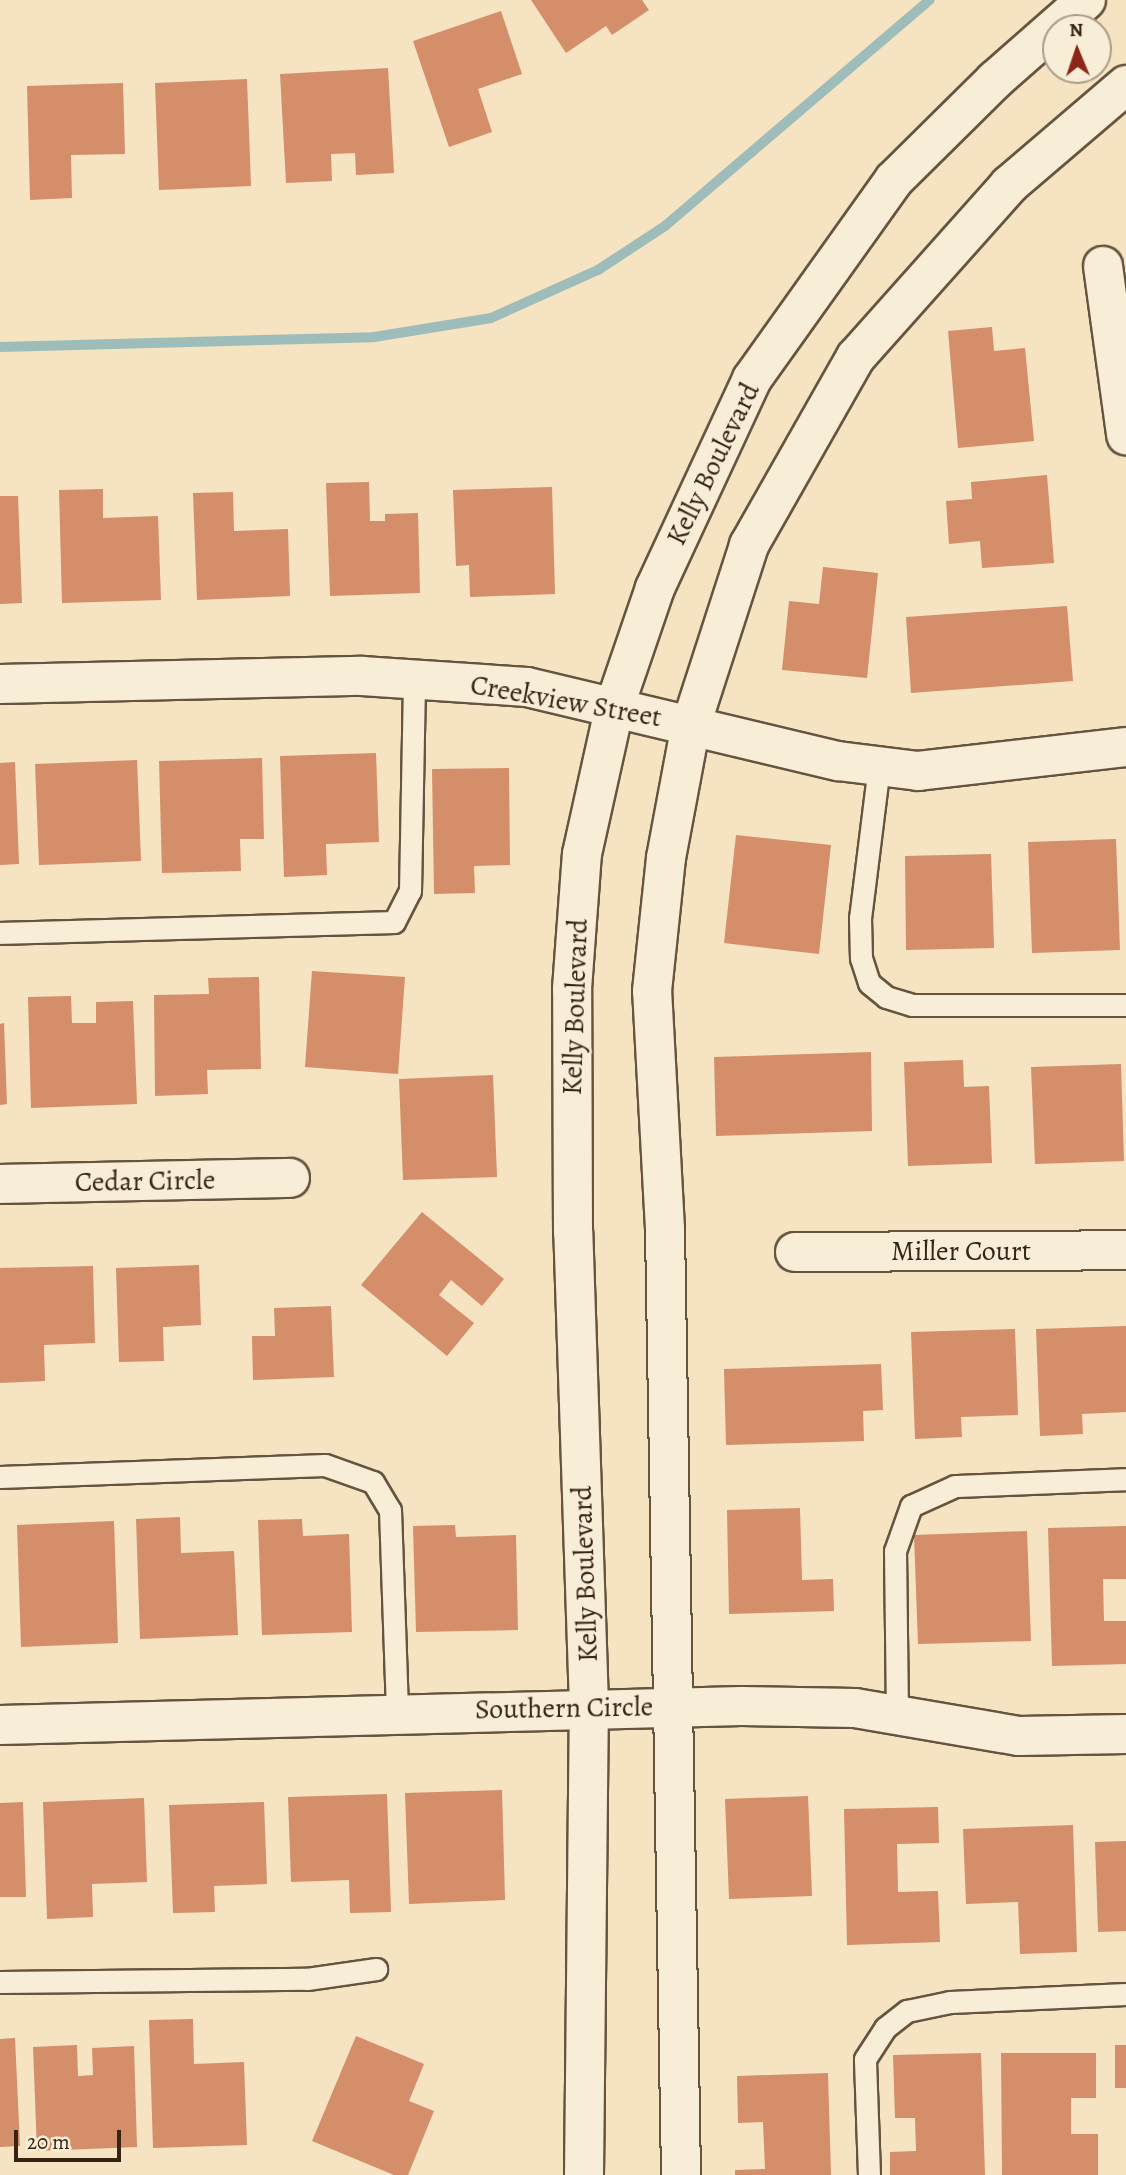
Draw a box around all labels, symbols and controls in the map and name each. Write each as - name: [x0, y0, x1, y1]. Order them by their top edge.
- north arrow: [1042, 14, 1112, 84]
- text: N: [1069, 17, 1084, 43]
- street label: Kelly Boulevard: [659, 377, 767, 551]
- street label: Creekview Street: [468, 668, 664, 734]
- street label: Kelly Boulevard: [555, 918, 595, 1096]
- street label: Cedar Circle: [75, 1163, 215, 1199]
- street label: Miller Court: [891, 1234, 1031, 1268]
- street label: Kelly Boulevard: [565, 1485, 605, 1663]
- street label: Southern Circle: [475, 1690, 653, 1726]
- scale bar: [18, 2116, 124, 2160]
- text: 20 m: [27, 2128, 70, 2156]

